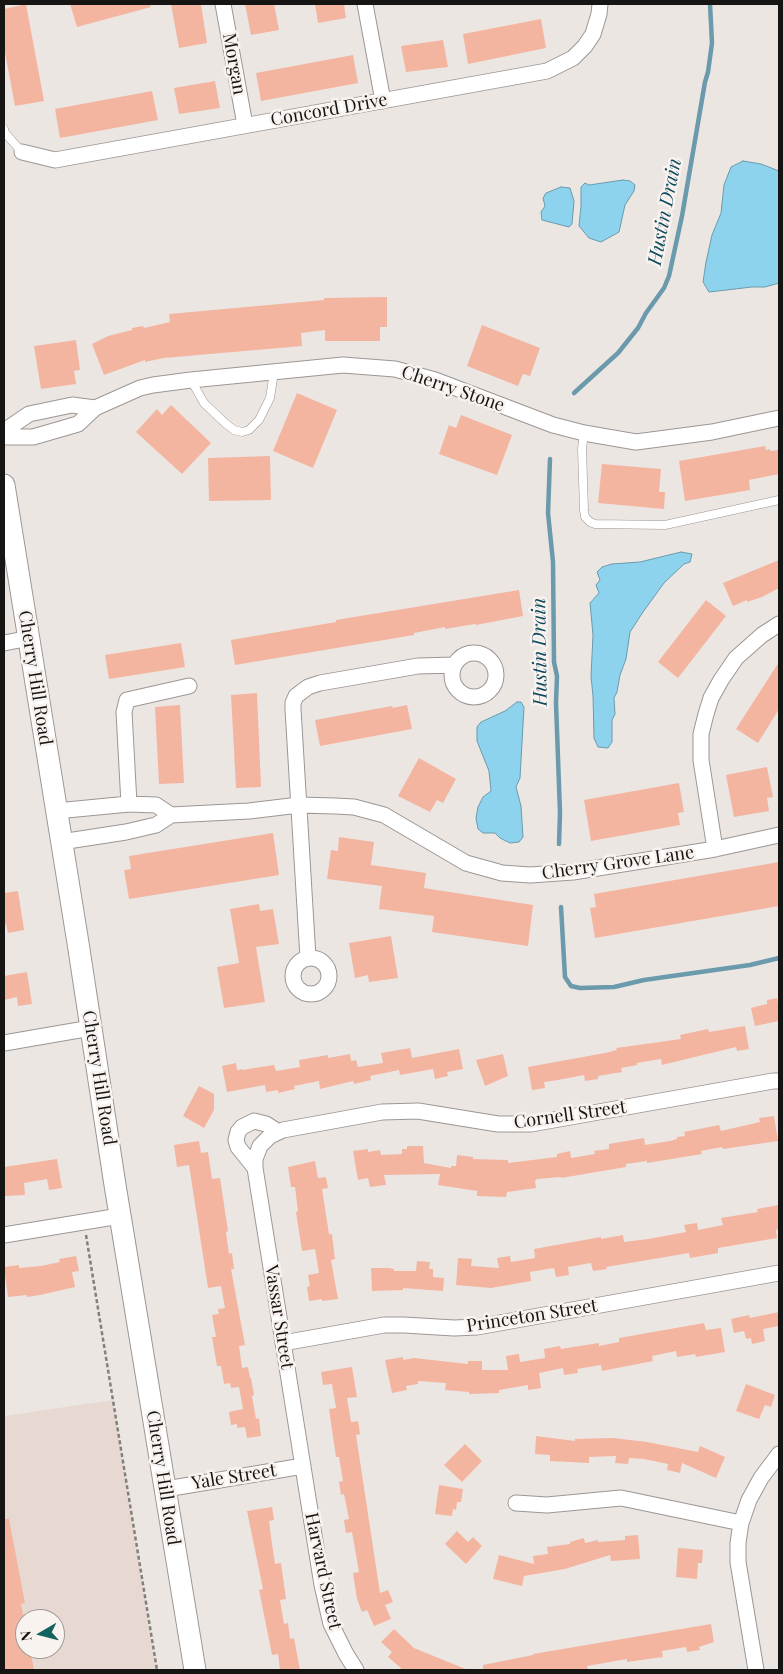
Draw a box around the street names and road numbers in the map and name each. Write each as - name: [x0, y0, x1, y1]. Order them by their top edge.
- street label: Morgan: [218, 31, 250, 97]
- street label: Concord Drive: [269, 89, 389, 131]
- street label: Cherry Stone: [399, 361, 507, 417]
- street label: Cherry Hill Road: [14, 609, 56, 747]
- street label: Cherry Grove Lane: [541, 842, 695, 884]
- street label: Cherry Hill Road: [78, 1009, 120, 1147]
- street label: Cornell Street: [512, 1096, 628, 1134]
- street label: Vassar Street: [260, 1263, 298, 1371]
- street label: Princeton Street: [465, 1295, 599, 1337]
- street label: Cherry Hill Road: [142, 1409, 184, 1547]
- street label: Yale Street: [190, 1460, 278, 1494]
- street label: Harvard Street: [300, 1511, 346, 1631]

